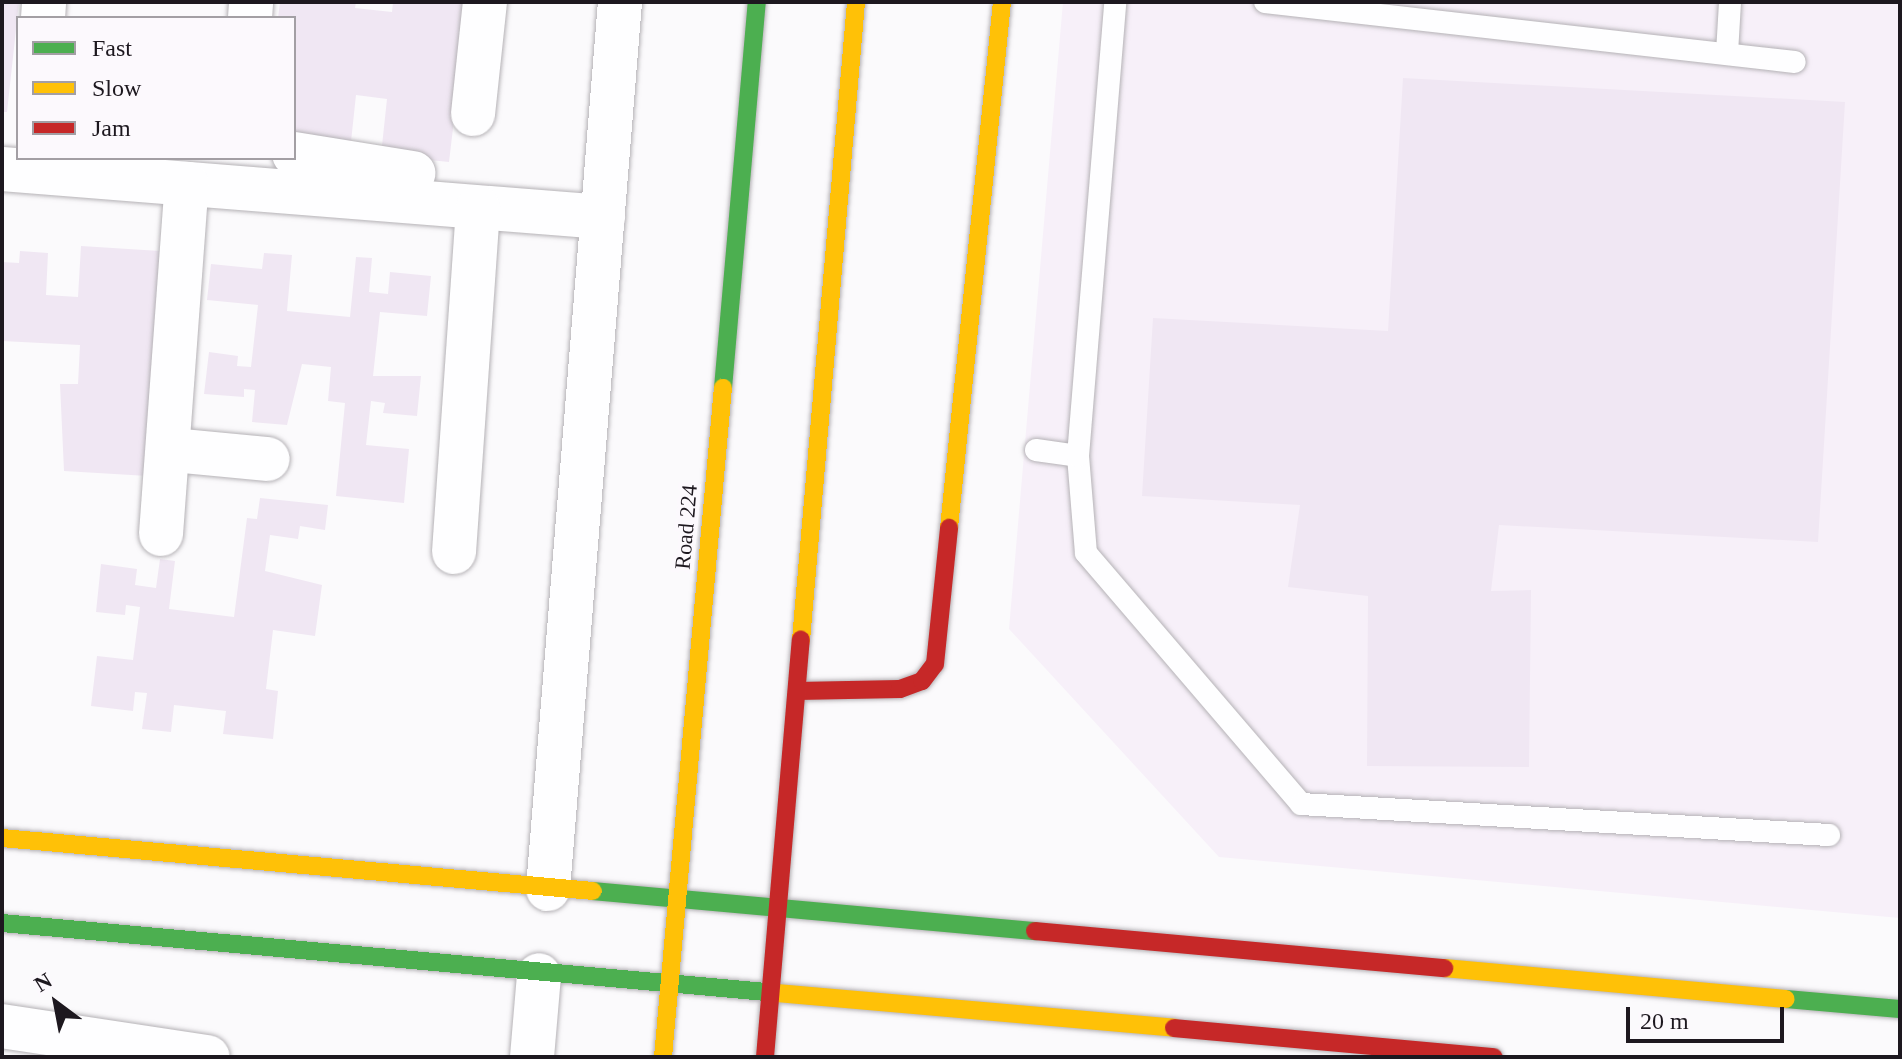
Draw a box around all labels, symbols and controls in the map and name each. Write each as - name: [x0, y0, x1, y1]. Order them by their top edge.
- legend: [16, 16, 296, 160]
- text: Fast: [92, 35, 132, 61]
- text: Slow: [92, 75, 141, 101]
- text: Jam: [92, 115, 131, 141]
- street label: Road 224: [669, 484, 703, 570]
- north arrow: [16, 963, 96, 1043]
- text: N: [30, 967, 56, 997]
- scale bar: [1630, 991, 1788, 1041]
- text: 20 m: [1640, 1008, 1689, 1034]

